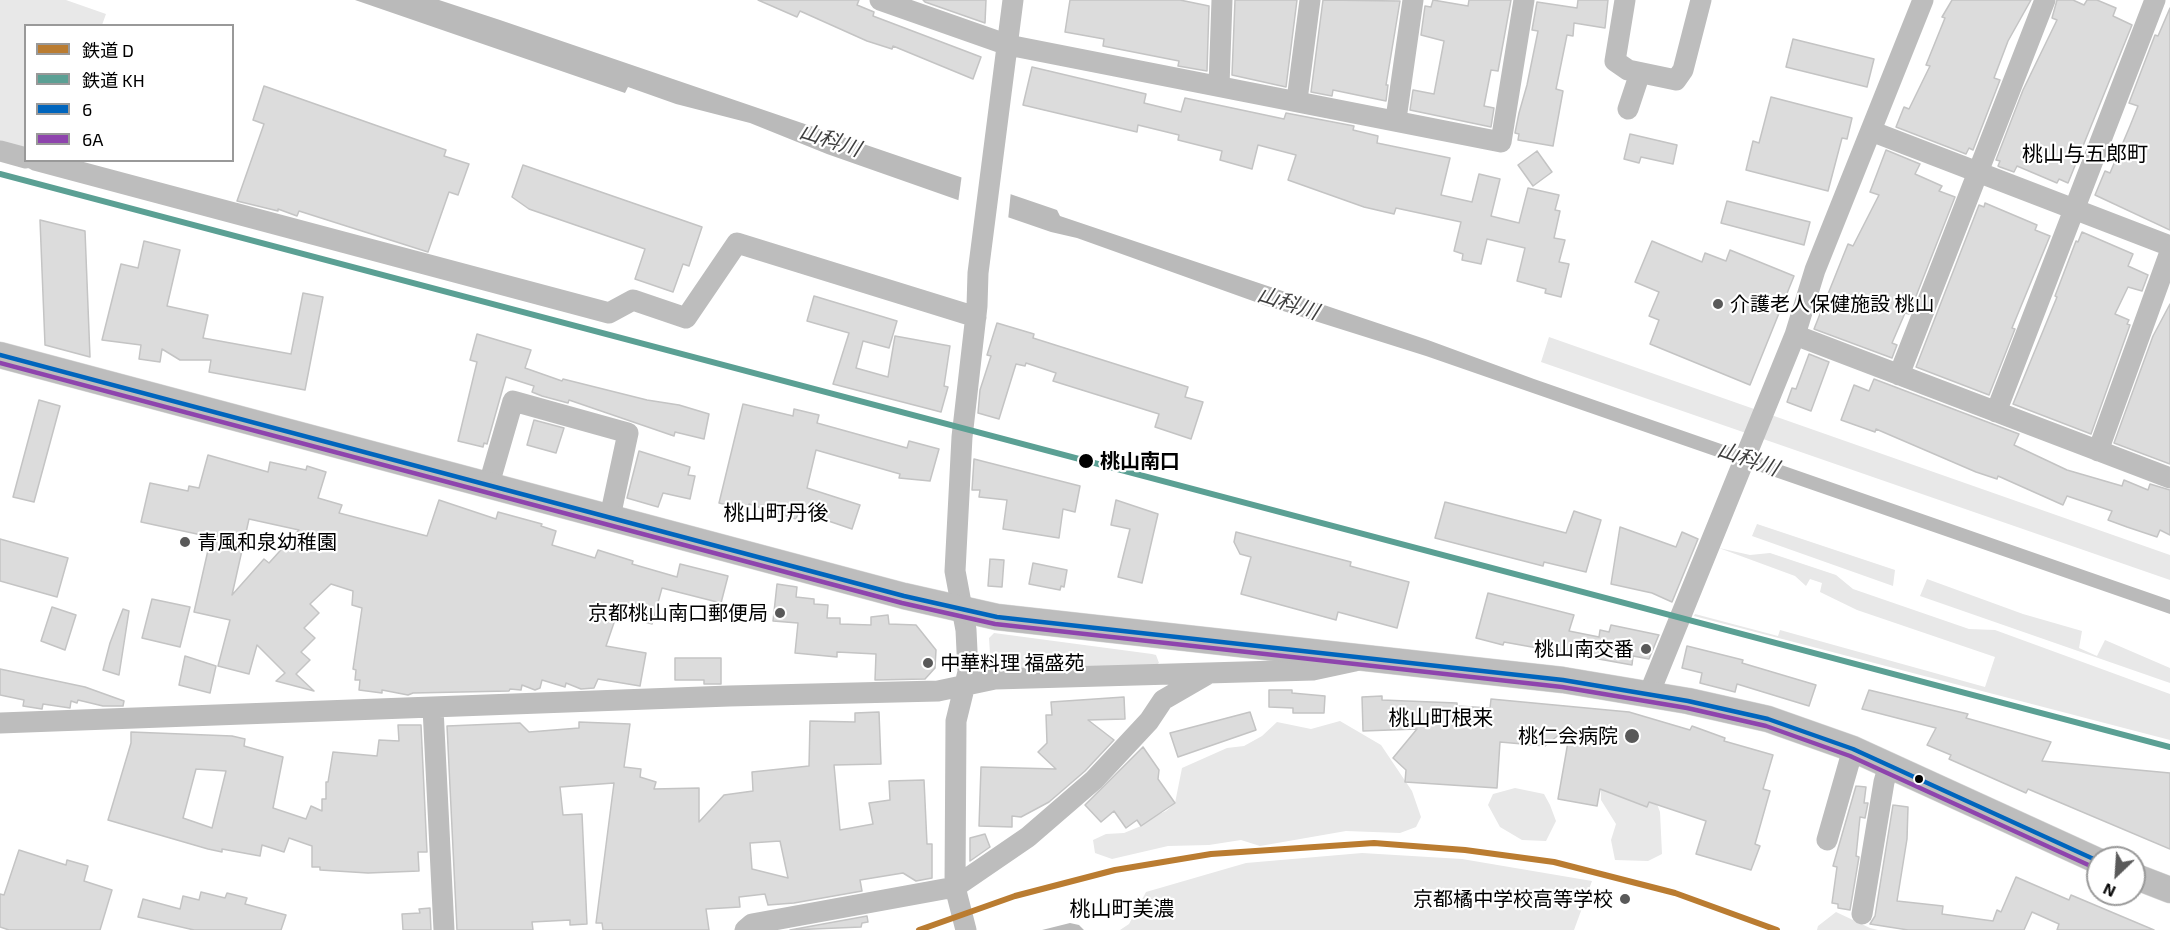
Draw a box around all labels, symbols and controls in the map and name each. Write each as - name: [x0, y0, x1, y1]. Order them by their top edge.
- legend: [24, 24, 234, 162]
- text: 鉄道 D: [82, 39, 134, 61]
- text: 鉄道 KH: [82, 69, 145, 91]
- text: 6: [82, 98, 92, 120]
- water label: 山科川: [796, 118, 864, 162]
- text: 6A: [82, 128, 104, 150]
- district label: 桃山与五郎町: [2022, 141, 2148, 167]
- water label: 山科川: [1254, 281, 1322, 325]
- place label: 介護老人保健施設 桃山: [1730, 292, 1934, 316]
- marker: 介護老人保健施設 桃山: [1711, 297, 1725, 311]
- water label: 山科川: [1714, 437, 1782, 481]
- place label: 桃山南口: [1100, 449, 1180, 473]
- marker: 桃山南口: [1077, 452, 1095, 470]
- district label: 桃山町丹後: [724, 500, 828, 526]
- place label: 青風和泉幼稚園: [197, 530, 337, 554]
- marker: 青風和泉幼稚園: [178, 535, 192, 549]
- place label: 京都桃山南口郵便局: [588, 601, 768, 625]
- marker: 京都桃山南口郵便局: [773, 606, 787, 620]
- place label: 桃山南交番: [1534, 637, 1634, 661]
- marker: 桃山南交番: [1639, 642, 1653, 656]
- place label: 中華料理 福盛苑: [940, 651, 1084, 675]
- marker: 中華料理 福盛苑: [921, 656, 935, 670]
- district label: 桃山町根来: [1389, 705, 1493, 731]
- place label: 桃仁会病院: [1518, 724, 1618, 748]
- marker: 桃仁会病院: [1623, 727, 1641, 745]
- unlabelled marker: [1913, 773, 1925, 785]
- north arrow: [2086, 846, 2146, 906]
- text: N: [2100, 880, 2118, 902]
- place label: 京都橘中学校高等学校: [1413, 887, 1613, 911]
- marker: 京都橘中学校高等学校: [1618, 892, 1632, 906]
- district label: 桃山町美濃: [1070, 896, 1174, 922]

